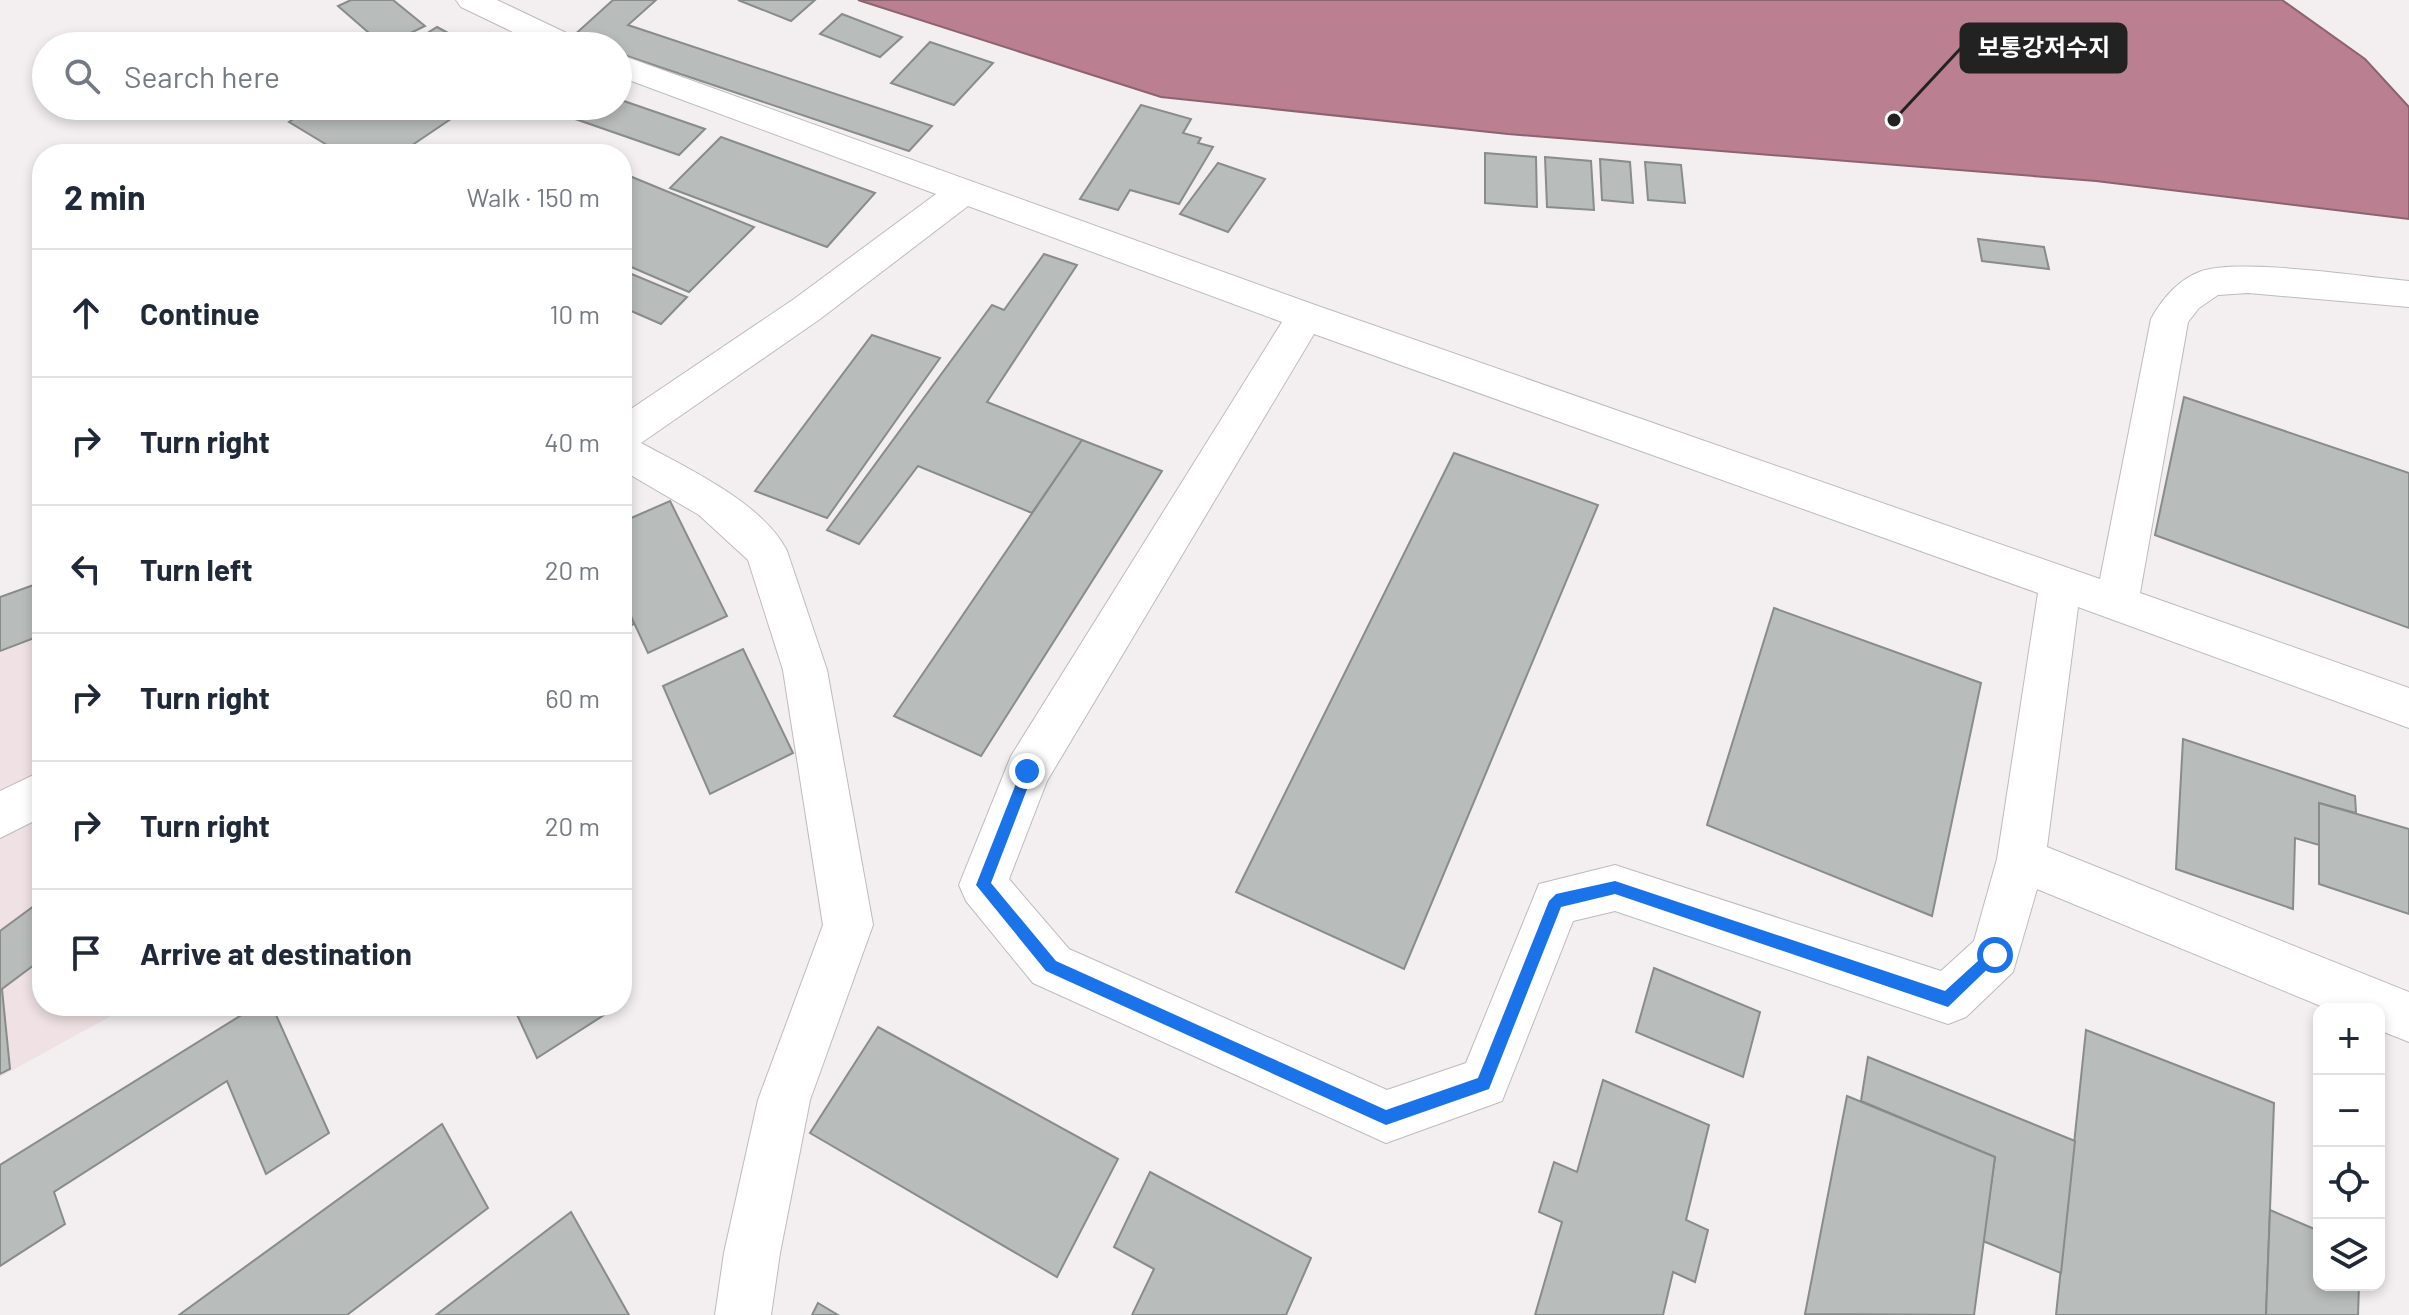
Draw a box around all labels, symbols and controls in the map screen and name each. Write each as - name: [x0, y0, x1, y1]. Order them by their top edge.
- callout: 보통강저수지: [1961, 24, 2126, 72]
- search box: [32, 32, 632, 120]
- text: 보통강저수지: [1978, 32, 2110, 61]
- icon: search: [60, 54, 104, 98]
- text: Search here: [124, 58, 280, 94]
- text: 2 min: [64, 176, 146, 217]
- text: Walk · 150 m: [466, 181, 600, 212]
- icon: ahead: [64, 291, 108, 335]
- text: Continue: [140, 295, 260, 331]
- text: 10 m: [550, 298, 600, 329]
- icon: right: [64, 419, 108, 463]
- text: Turn right: [140, 423, 270, 459]
- text: 40 m: [544, 426, 600, 457]
- icon: left: [64, 547, 108, 591]
- text: Turn left: [140, 551, 253, 587]
- text: 20 m: [545, 554, 600, 585]
- icon: right: [64, 675, 108, 719]
- text: Turn right: [140, 679, 270, 715]
- text: 60 m: [545, 682, 600, 713]
- route end: [1009, 753, 1045, 789]
- icon: right: [64, 803, 108, 847]
- text: Turn right: [140, 807, 270, 843]
- text: 20 m: [545, 810, 600, 841]
- icon: arrive: [64, 931, 108, 975]
- text: Arrive at destination: [140, 935, 412, 971]
- route start: [1977, 937, 2013, 973]
- map controls: [2313, 1003, 2385, 1291]
- button: +: [2313, 1003, 2385, 1075]
- button: −: [2313, 1075, 2385, 1147]
- button: locate: [2313, 1147, 2385, 1219]
- button: layers: [2313, 1219, 2385, 1291]

